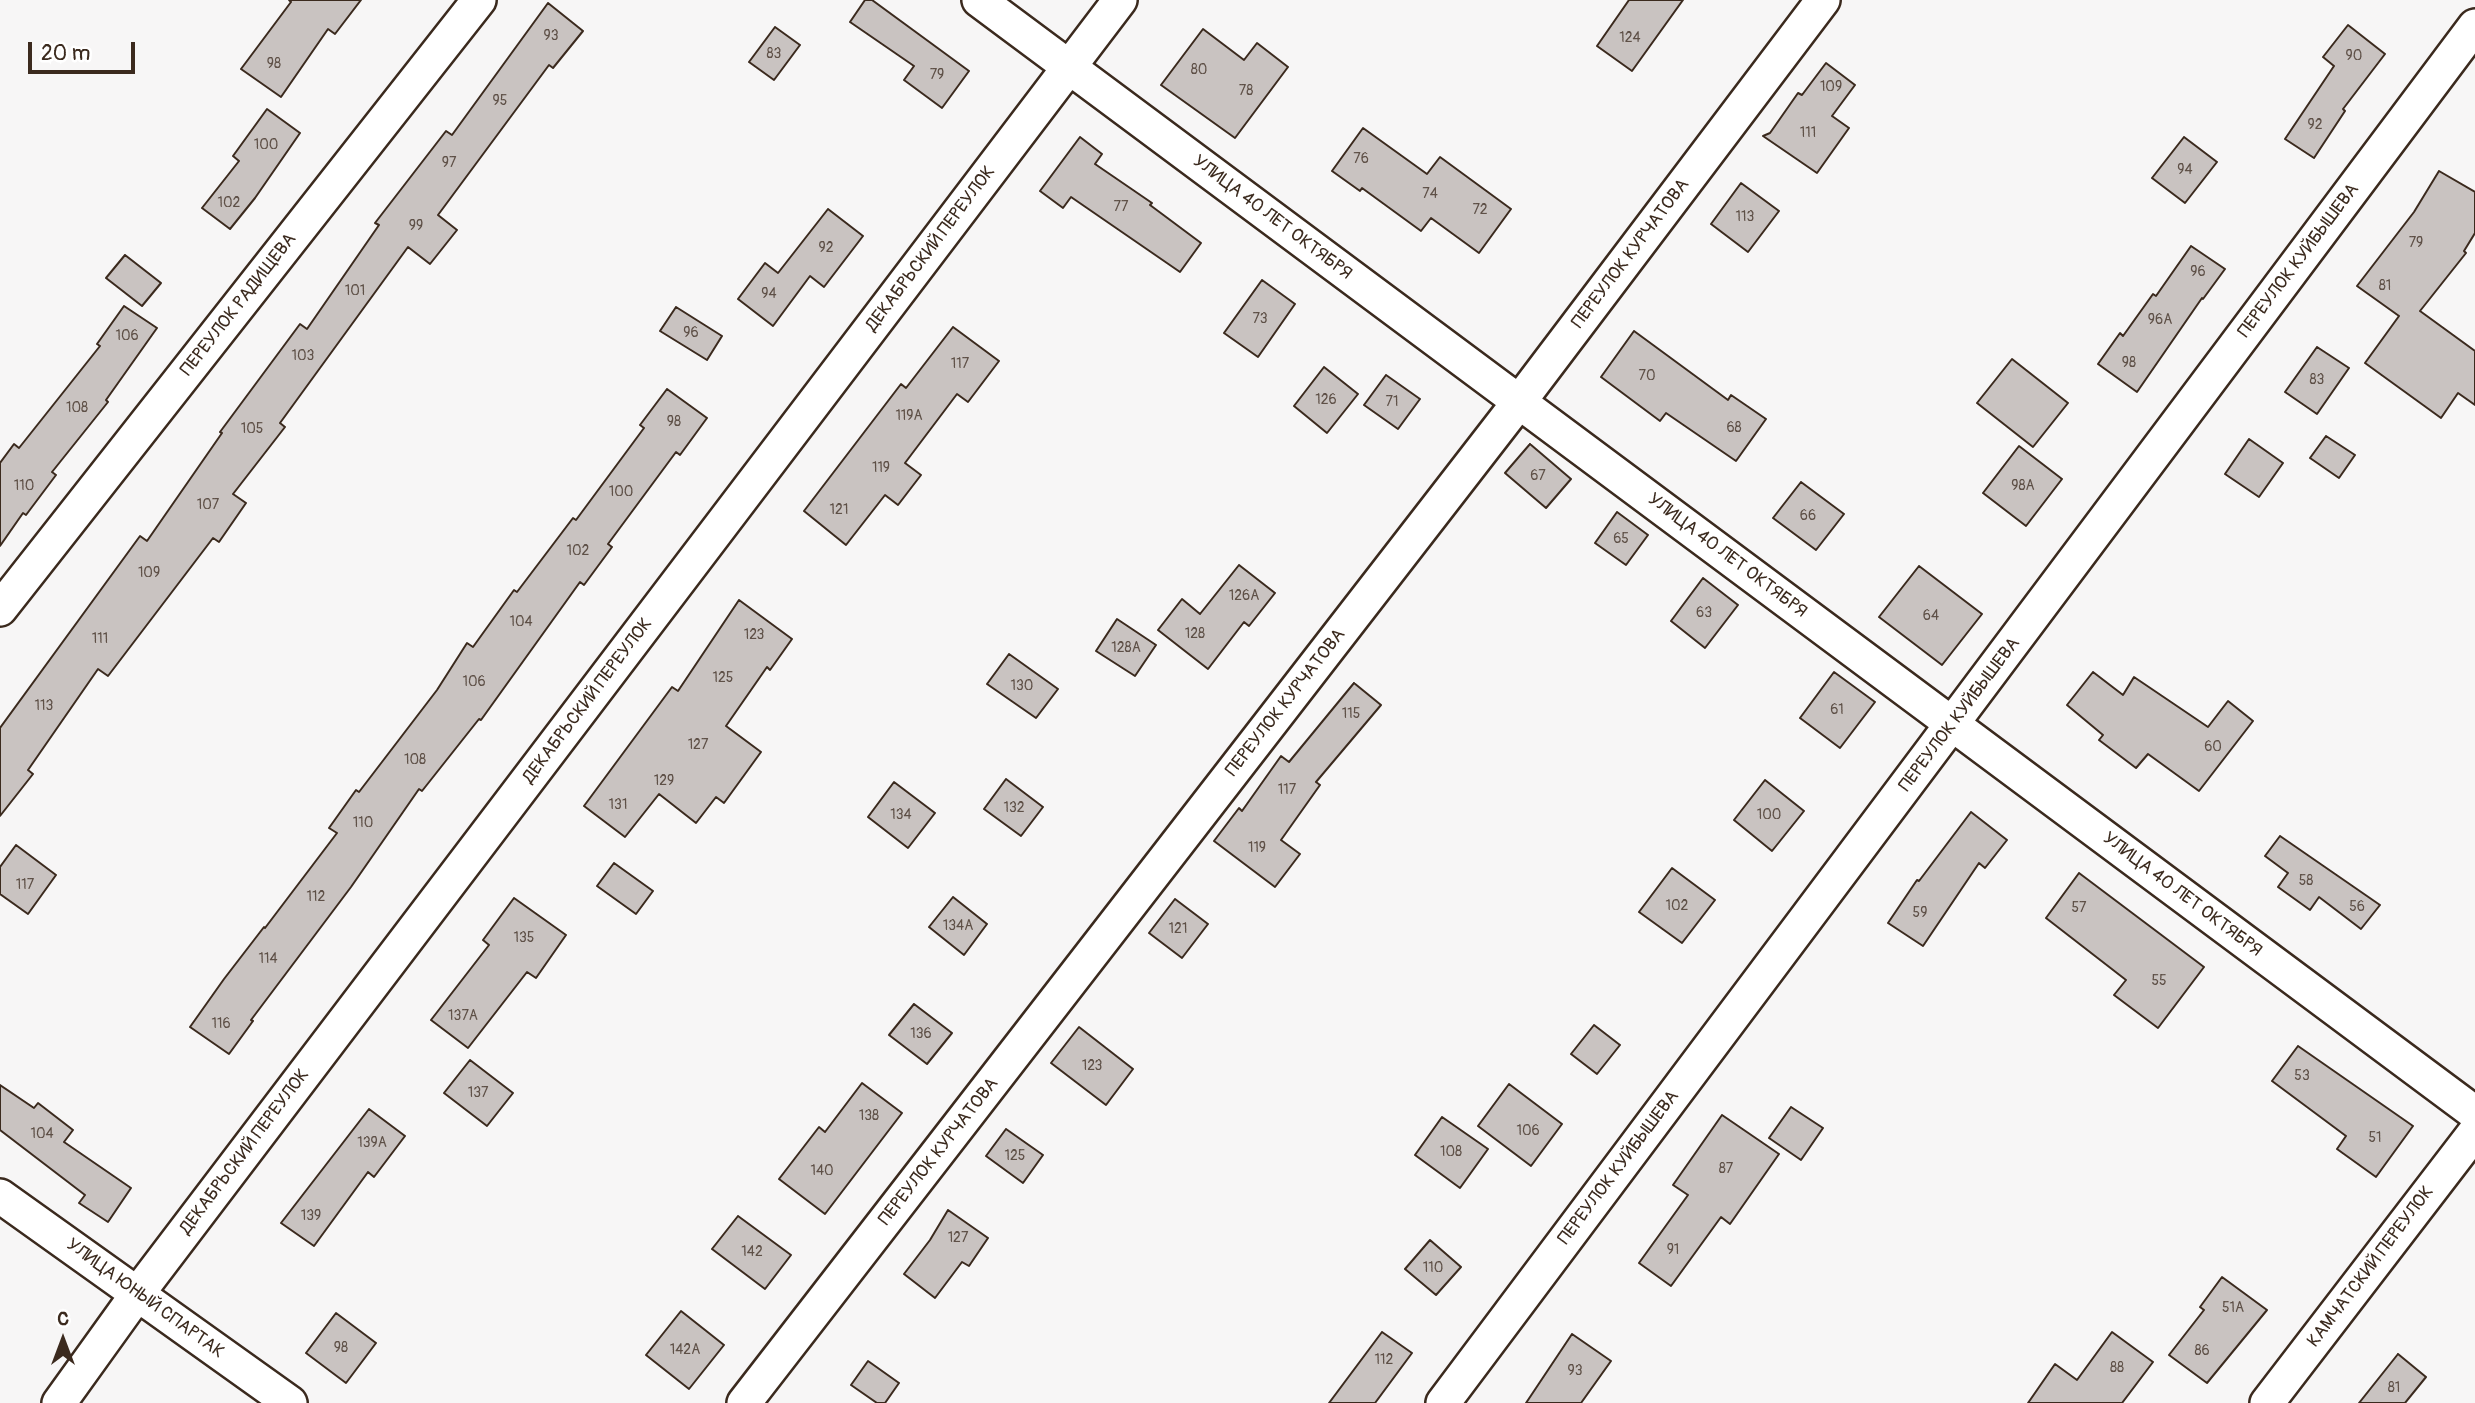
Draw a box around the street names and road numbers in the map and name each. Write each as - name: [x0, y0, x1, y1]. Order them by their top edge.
- street label: УЛИЦА 40 ЛЕТ ОКТЯБРЯ: [1188, 151, 1356, 285]
- street label: ДЕКАБРЬСКИЙ ПЕРЕУЛОК: [862, 162, 1000, 336]
- street label: ПЕРЕУЛОК КУРЧАТОВА: [1568, 175, 1694, 333]
- street label: ПЕРЕУЛОК КУЙБЫШЕВА: [2234, 180, 2364, 342]
- street label: ПЕРЕУЛОК РАДИЩЕВА: [177, 229, 301, 381]
- street label: УЛИЦА 40 ЛЕТ ОКТЯБРЯ: [1643, 489, 1811, 623]
- street label: ДЕКАБРЬСКИЙ ПЕРЕУЛОК: [519, 614, 657, 788]
- street label: ПЕРЕУЛОК КУРЧАТОВА: [1222, 625, 1350, 781]
- street label: ПЕРЕУЛОК КУЙБЫШЕВА: [1895, 634, 2025, 796]
- street label: УЛИЦА 40 ЛЕТ ОКТЯБРЯ: [2098, 828, 2266, 962]
- street label: ДЕКАБРЬСКИЙ ПЕРЕУЛОК: [176, 1065, 314, 1239]
- street label: ПЕРЕУЛОК КУРЧАТОВА: [875, 1074, 1003, 1230]
- street label: ПЕРЕУЛОК КУЙБЫШЕВА: [1554, 1087, 1684, 1249]
- street label: КАМЧАТСКИЙ ПЕРЕУЛОК: [2303, 1182, 2439, 1352]
- street label: УЛИЦА ЮНЫЙ СПАРТАК: [62, 1234, 228, 1364]

